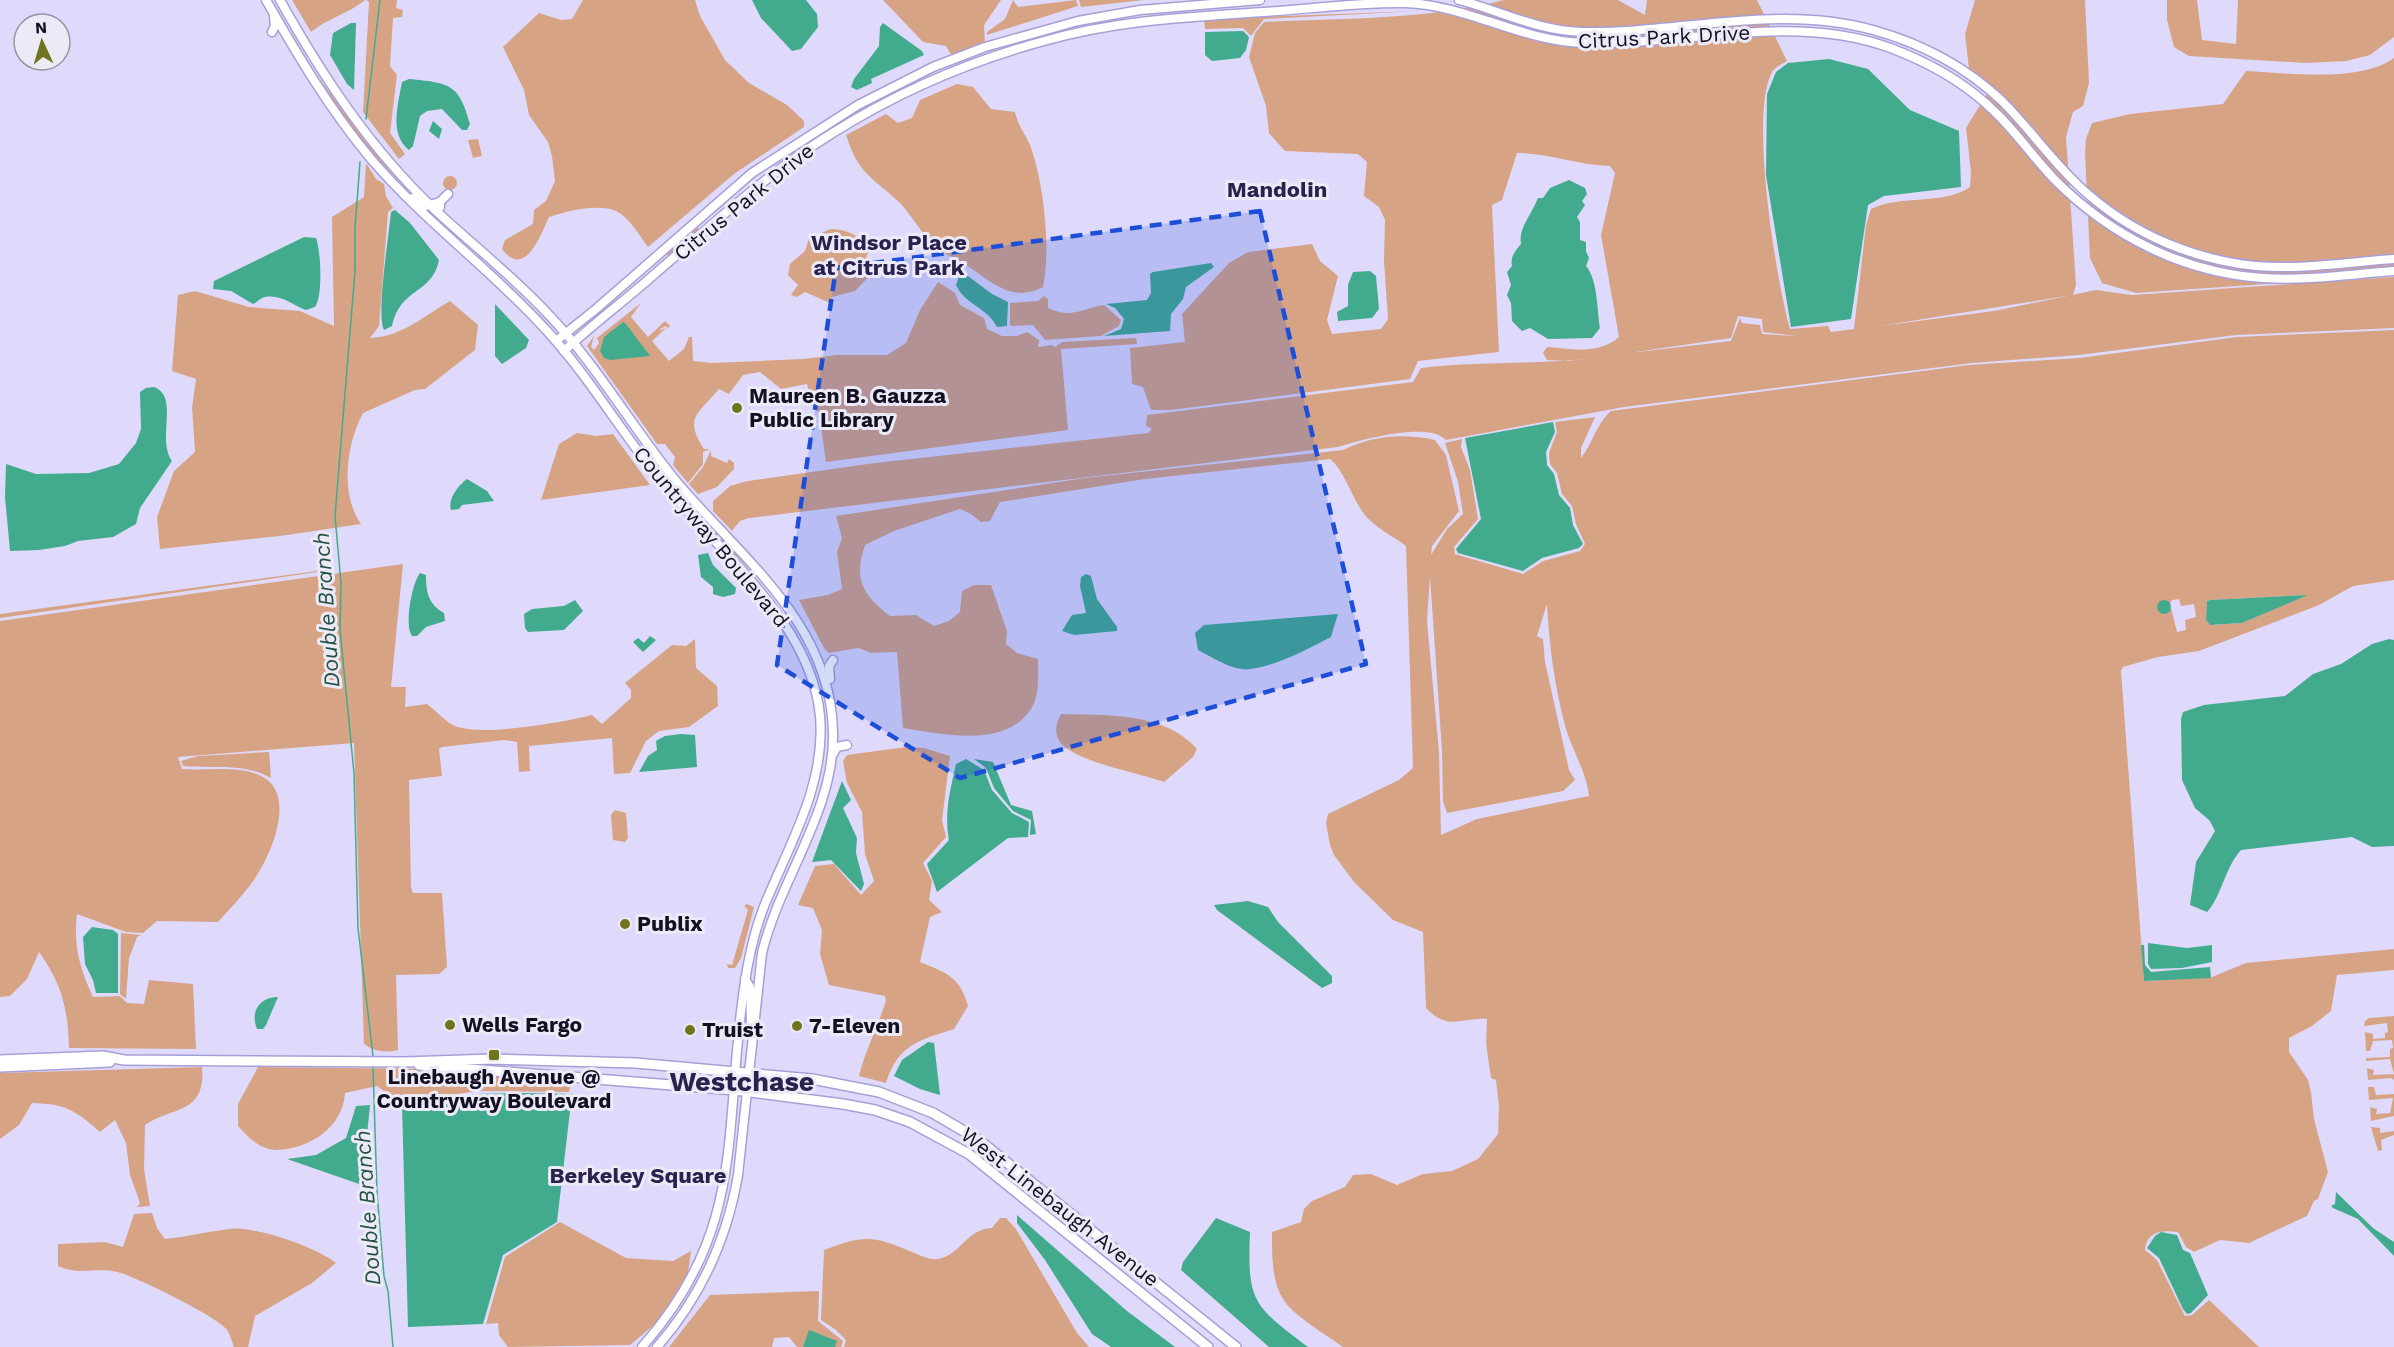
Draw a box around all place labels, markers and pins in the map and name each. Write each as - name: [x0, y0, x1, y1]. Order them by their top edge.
- place label: Maureen B. Gauzza Public Library: [749, 383, 947, 432]
- marker: Maureen B. Gauzza Public Library: [730, 401, 744, 415]
- place label: Publix: [637, 911, 703, 936]
- marker: Publix: [618, 917, 632, 931]
- place label: Wells Fargo: [462, 1012, 582, 1037]
- place label: 7-Eleven: [809, 1013, 900, 1038]
- place label: Truist: [702, 1017, 763, 1042]
- marker: Wells Fargo: [443, 1018, 457, 1032]
- marker: 7-Eleven: [790, 1019, 804, 1033]
- marker: Truist: [683, 1023, 697, 1037]
- marker: Linebaugh Avenue @ Countryway Boulevard: [487, 1048, 501, 1062]
- place label: Linebaugh Avenue @ Countryway Boulevard: [377, 1064, 611, 1113]

